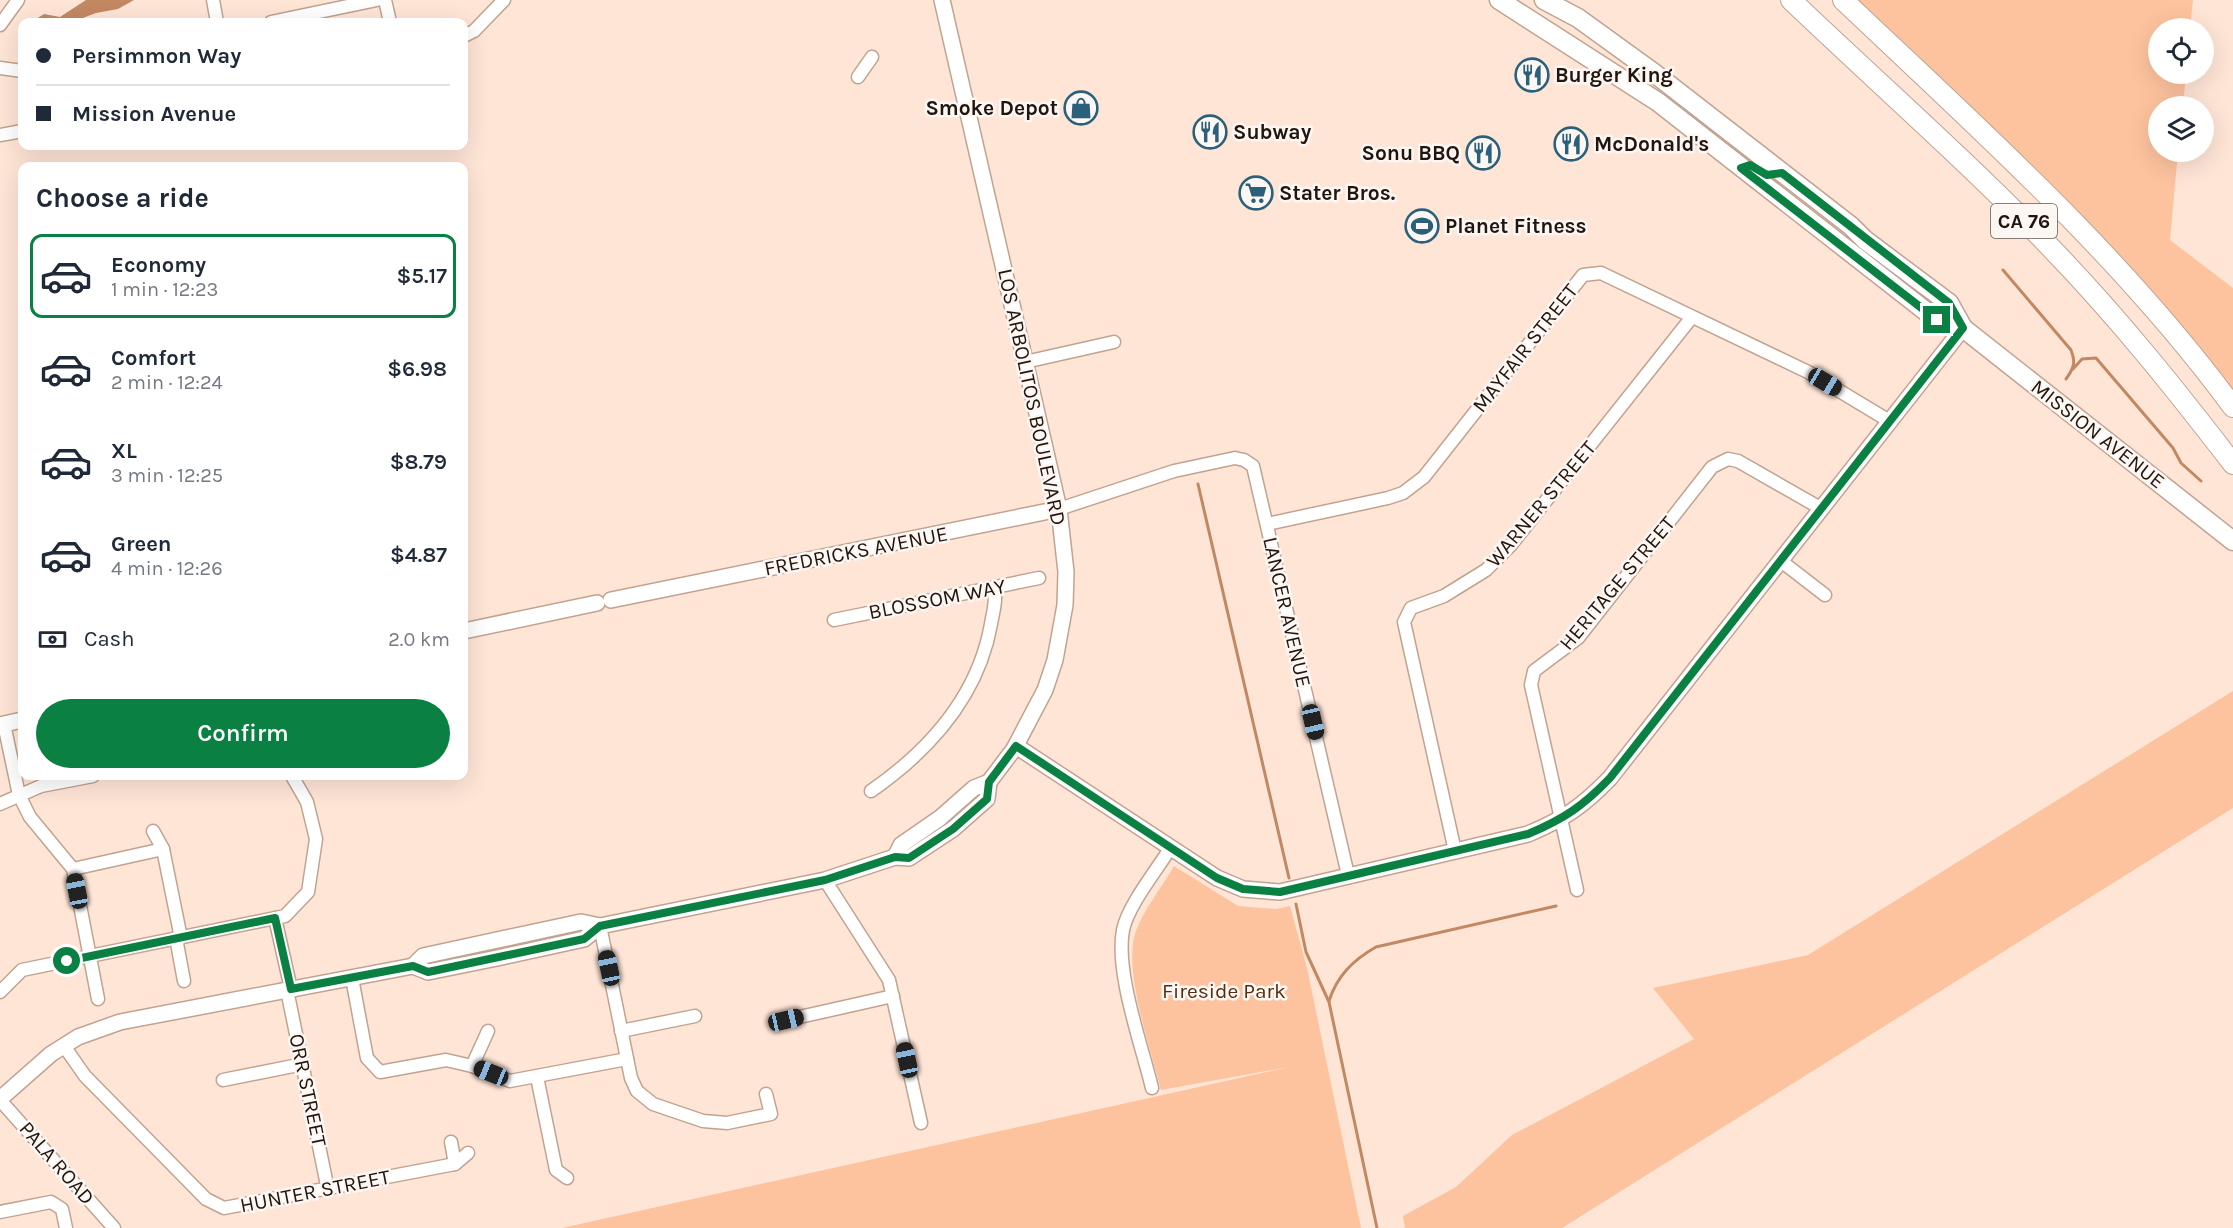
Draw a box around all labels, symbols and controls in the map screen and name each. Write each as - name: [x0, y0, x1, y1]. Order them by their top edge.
- map controls: [2148, 18, 2214, 162]
- button: locate: [2148, 18, 2214, 84]
- text: Persimmon Way: [72, 43, 241, 69]
- restaurant icon: Burger King: [1514, 57, 1550, 93]
- place label: Burger King: [1555, 63, 1673, 87]
- shop icon: Smoke Depot: [1063, 90, 1099, 126]
- place label: Smoke Depot: [925, 96, 1058, 120]
- button: layers: [2148, 96, 2214, 162]
- text: Mission Avenue: [72, 101, 236, 127]
- restaurant icon: Subway: [1192, 114, 1228, 150]
- place label: Subway: [1233, 120, 1312, 144]
- restaurant icon: McDonald's: [1553, 126, 1589, 162]
- place label: McDonald's: [1594, 132, 1709, 156]
- restaurant icon: Sonu BBQ: [1465, 135, 1501, 171]
- place label: Sonu BBQ: [1362, 141, 1460, 165]
- supermarket icon: Stater Bros.: [1238, 175, 1274, 211]
- place label: Stater Bros.: [1279, 181, 1395, 205]
- text: Choose a ride: [36, 182, 209, 214]
- road number: CA 76: [1991, 204, 2057, 238]
- sports icon: Planet Fitness: [1404, 208, 1440, 244]
- place label: Planet Fitness: [1445, 214, 1587, 238]
- icon: car: [39, 249, 93, 303]
- text: Economy: [111, 252, 206, 278]
- text: $5.17: [397, 263, 447, 289]
- street label: LOS ARBOLITOS BOULEVARD: [993, 266, 1071, 528]
- text: 1 min · 12:23: [111, 278, 218, 301]
- street label: MAYFAIR STREET: [1467, 279, 1583, 417]
- route end: [1923, 306, 1950, 333]
- icon: car: [39, 342, 93, 396]
- text: Comfort: [111, 345, 196, 371]
- text: $6.98: [387, 356, 447, 382]
- car: [1805, 365, 1845, 399]
- text: 2 min · 12:24: [111, 371, 223, 394]
- street label: MISSION AVENUE: [2026, 374, 2170, 494]
- icon: car: [39, 435, 93, 489]
- street label: WARNER STREET: [1481, 436, 1601, 572]
- text: XL: [111, 438, 137, 464]
- text: $8.79: [390, 449, 447, 475]
- text: 3 min · 12:25: [111, 464, 223, 487]
- street label: HERITAGE STREET: [1554, 511, 1680, 655]
- street label: FREDRICKS AVENUE: [762, 521, 950, 581]
- icon: car: [39, 528, 93, 582]
- text: Green: [111, 531, 172, 557]
- street label: LANCER AVENUE: [1258, 534, 1316, 690]
- text: $4.87: [390, 542, 447, 568]
- text: 4 min · 12:26: [111, 557, 223, 580]
- street label: BLOSSOM WAY: [866, 574, 1008, 624]
- icon: cash: [36, 623, 69, 656]
- text: Cash: [84, 626, 134, 652]
- text: 2.0 km: [388, 628, 450, 651]
- button: Confirm: [36, 699, 450, 768]
- car: [1300, 702, 1326, 742]
- car: [65, 872, 89, 910]
- route start: [53, 947, 80, 974]
- car: [596, 949, 622, 987]
- park label: Fireside Park: [1162, 979, 1286, 1003]
- car: [766, 1007, 806, 1033]
- street label: ORR STREET: [284, 1032, 332, 1149]
- car: [894, 1041, 920, 1079]
- car: [471, 1058, 511, 1088]
- street label: PALA ROAD: [14, 1117, 100, 1209]
- street label: HUNTER STREET: [238, 1165, 393, 1217]

